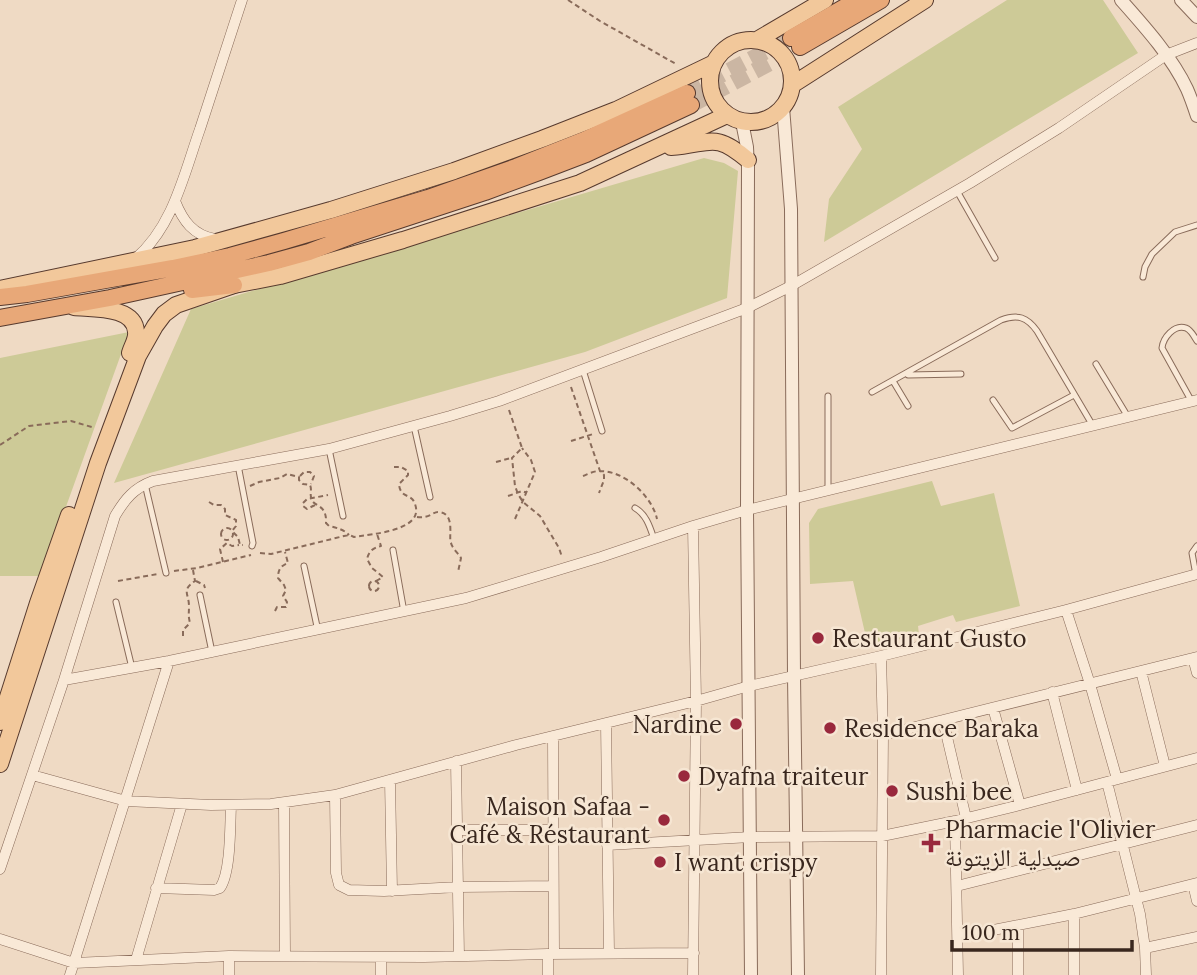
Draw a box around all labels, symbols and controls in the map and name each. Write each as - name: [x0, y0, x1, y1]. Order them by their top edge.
- place label: Restaurant Gusto: [832, 623, 1026, 654]
- marker: Restaurant Gusto: [810, 630, 826, 646]
- place label: Nardine: [633, 709, 722, 740]
- place label: Residence Baraka: [844, 713, 1039, 744]
- marker: Nardine: [728, 716, 744, 732]
- marker: Residence Baraka: [822, 720, 838, 736]
- place label: Dyafna traiteur: [698, 761, 869, 792]
- marker: Dyafna traiteur: [676, 768, 692, 784]
- place label: Sushi bee: [906, 776, 1012, 807]
- marker: Sushi bee: [884, 783, 900, 799]
- place label: Maison Safaa - Café & Réstaurant: [449, 791, 651, 850]
- marker: Maison Safaa - Café & Réstaurant: [656, 812, 672, 828]
- place label: Pharmacie l'Olivier صيدلية الزيتونة: [945, 814, 1156, 873]
- marker: Pharmacie l'Olivier صيدلية الزيتونة: [923, 835, 939, 851]
- place label: I want crispy: [674, 847, 818, 878]
- marker: I want crispy: [652, 854, 668, 870]
- scale bar: [952, 908, 1132, 952]
- text: 100 m: [962, 919, 1020, 946]

